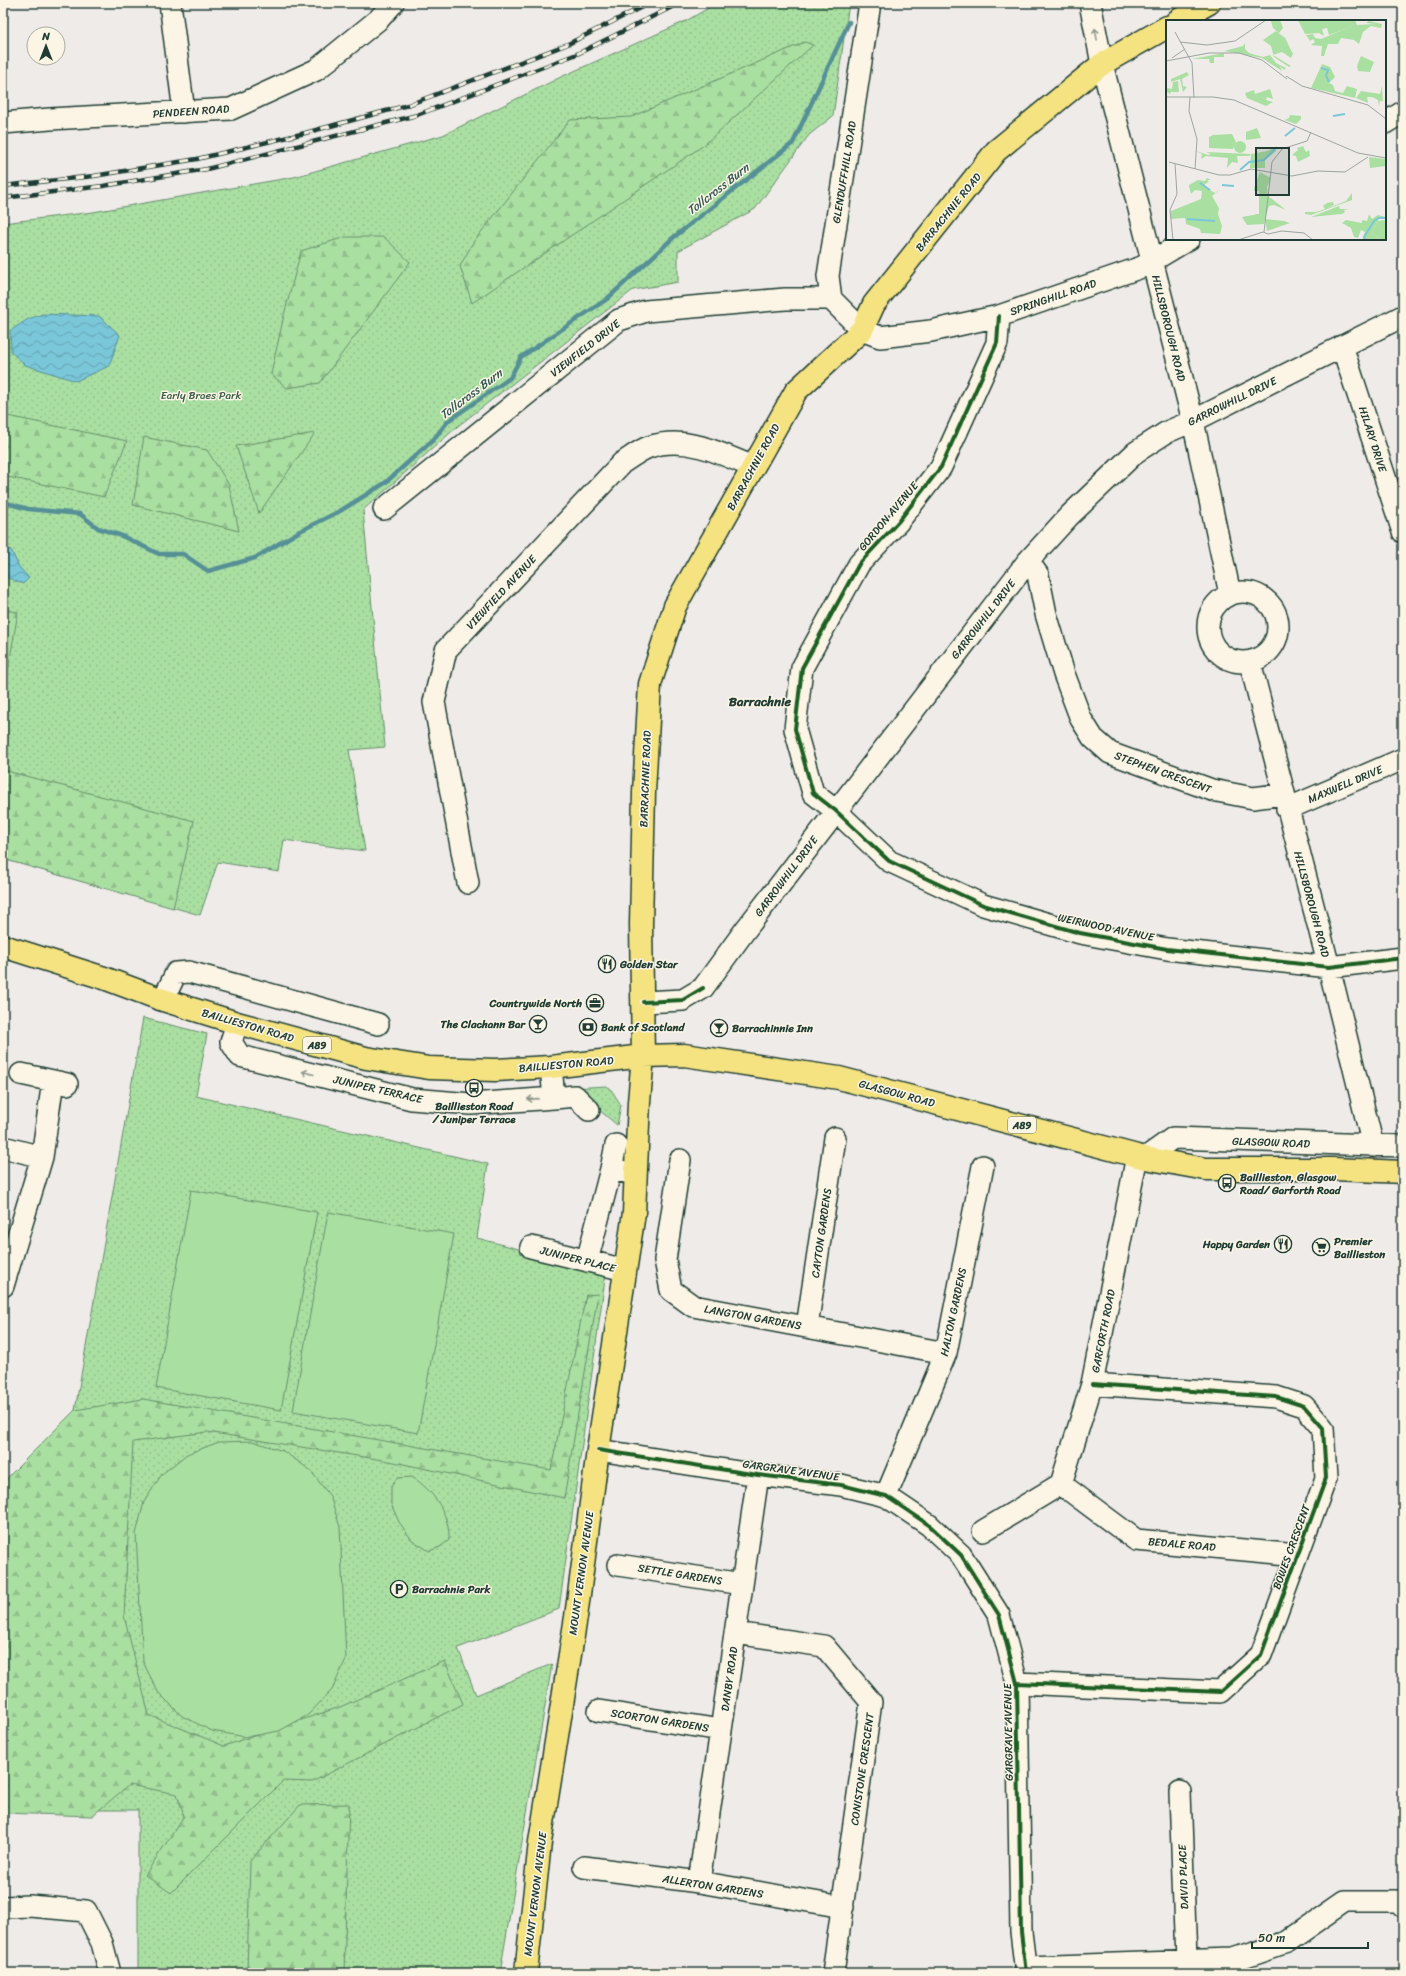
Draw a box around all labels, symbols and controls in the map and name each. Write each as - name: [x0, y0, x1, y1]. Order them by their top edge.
- inset map: [1166, 20, 1386, 240]
- north arrow: [26, 26, 66, 66]
- text: N: [41, 27, 50, 46]
- one-way arrow: [1092, 28, 1100, 41]
- street label: PENDEEN ROAD: [152, 99, 230, 124]
- street label: GLENDUFFHILL ROAD: [827, 119, 862, 225]
- water label: Tollcross Burn: [682, 156, 755, 221]
- street label: BARRACHNIE ROAD: [911, 168, 986, 256]
- street label: HILLSBOROUGH ROAD: [1146, 273, 1191, 384]
- street label: SPRINGHILL ROAD: [1007, 274, 1099, 321]
- street label: VIEWFIELD DRIVE: [546, 314, 625, 382]
- water label: Tollcross Burn: [435, 362, 509, 425]
- street label: GARROWHILL DRIVE: [1184, 371, 1281, 431]
- park label: Early Braes Park: [161, 386, 241, 405]
- street label: HILARY DRIVE: [1353, 404, 1392, 475]
- street label: BARRACHNIE ROAD: [722, 420, 785, 514]
- street label: GORDON AVENUE: [854, 477, 924, 555]
- street label: VIEWFIELD AVENUE: [462, 550, 542, 634]
- street label: GARROWHILL DRIVE: [946, 574, 1021, 663]
- district label: Barrachnie: [729, 690, 792, 713]
- street label: BARRACHNIE ROAD: [634, 730, 657, 828]
- street label: STEPHEN CRESCENT: [1112, 746, 1215, 799]
- street label: MAXWELL DRIVE: [1305, 760, 1387, 809]
- street label: GARROWHILL DRIVE: [750, 831, 824, 921]
- street label: HILLSBOROUGH ROAD: [1288, 849, 1335, 960]
- street label: WEIRWOOD AVENUE: [1056, 908, 1157, 947]
- restaurant icon: Golden Star: [597, 954, 617, 974]
- place label: Golden Star: [619, 955, 679, 974]
- office icon: Countrywide North: [585, 993, 605, 1013]
- place label: Countrywide North: [488, 994, 582, 1013]
- street label: BAILLIESTON ROAD: [199, 1003, 297, 1048]
- bar icon: The Clachann Bar: [528, 1014, 548, 1034]
- place label: The Clachann Bar: [441, 1015, 526, 1034]
- bank icon: Bank of Scotland: [578, 1017, 598, 1037]
- place label: Bank of Scotland: [601, 1018, 686, 1037]
- bar icon: Barrachinnie Inn: [709, 1018, 729, 1038]
- place label: Barrachinnie Inn: [732, 1019, 813, 1038]
- road number: A89: [303, 1037, 331, 1053]
- street label: BAILLIESTON ROAD: [518, 1051, 615, 1078]
- one-way arrow: [302, 1069, 315, 1076]
- street label: JUNIPER TERRACE: [331, 1070, 425, 1109]
- street label: GLASGOW ROAD: [857, 1074, 937, 1113]
- bus stop icon: Baillieston Road / Juniper Terrace: [464, 1078, 484, 1098]
- one-way arrow: [527, 1096, 540, 1103]
- place label: Baillieston Road / Juniper Terrace: [432, 1097, 516, 1129]
- road number: A89: [1008, 1117, 1036, 1133]
- street label: GLASGOW ROAD: [1232, 1132, 1311, 1153]
- place label: Baillieston, Glasgow Road/ Garforth Road: [1239, 1168, 1342, 1200]
- bus stop icon: Baillieston, Glasgow Road/ Garforth Road: [1217, 1173, 1237, 1193]
- street label: CAYTON GARDENS: [806, 1187, 837, 1279]
- place label: Premier Baillieston: [1334, 1232, 1385, 1264]
- restaurant icon: Happy Garden: [1273, 1234, 1293, 1254]
- place label: Happy Garden: [1202, 1235, 1270, 1254]
- supermarket icon: Premier Baillieston: [1311, 1237, 1331, 1257]
- street label: JUNIPER PLACE: [537, 1241, 619, 1278]
- street label: HALTON GARDENS: [935, 1266, 972, 1358]
- street label: GARFORTH ROAD: [1086, 1287, 1121, 1374]
- street label: LANGTON GARDENS: [703, 1300, 803, 1335]
- street label: GARGRAVE AVENUE: [741, 1454, 841, 1487]
- street label: BOWES CRESCENT: [1267, 1502, 1316, 1592]
- street label: MOUNT VERNON AVENUE: [563, 1509, 600, 1636]
- street label: BEDALE ROAD: [1147, 1532, 1217, 1557]
- street label: SETTLE GARDENS: [636, 1558, 724, 1591]
- parking icon: Barrachnie Park: [389, 1579, 409, 1599]
- place label: Barrachnie Park: [412, 1580, 491, 1599]
- street label: DANBY ROAD: [716, 1645, 743, 1713]
- street label: GARGRAVE AVENUE: [998, 1682, 1019, 1781]
- street label: SCORTON GARDENS: [609, 1703, 711, 1738]
- street label: CONISTONE CRESCENT: [845, 1710, 880, 1827]
- street label: MOUNT VERNON AVENUE: [518, 1830, 553, 1957]
- street label: DAVID PLACE: [1173, 1843, 1194, 1910]
- street label: ALLERTON GARDENS: [660, 1869, 765, 1904]
- scale bar: [1252, 1924, 1368, 1950]
- text: 50 m: [1258, 1927, 1285, 1949]

